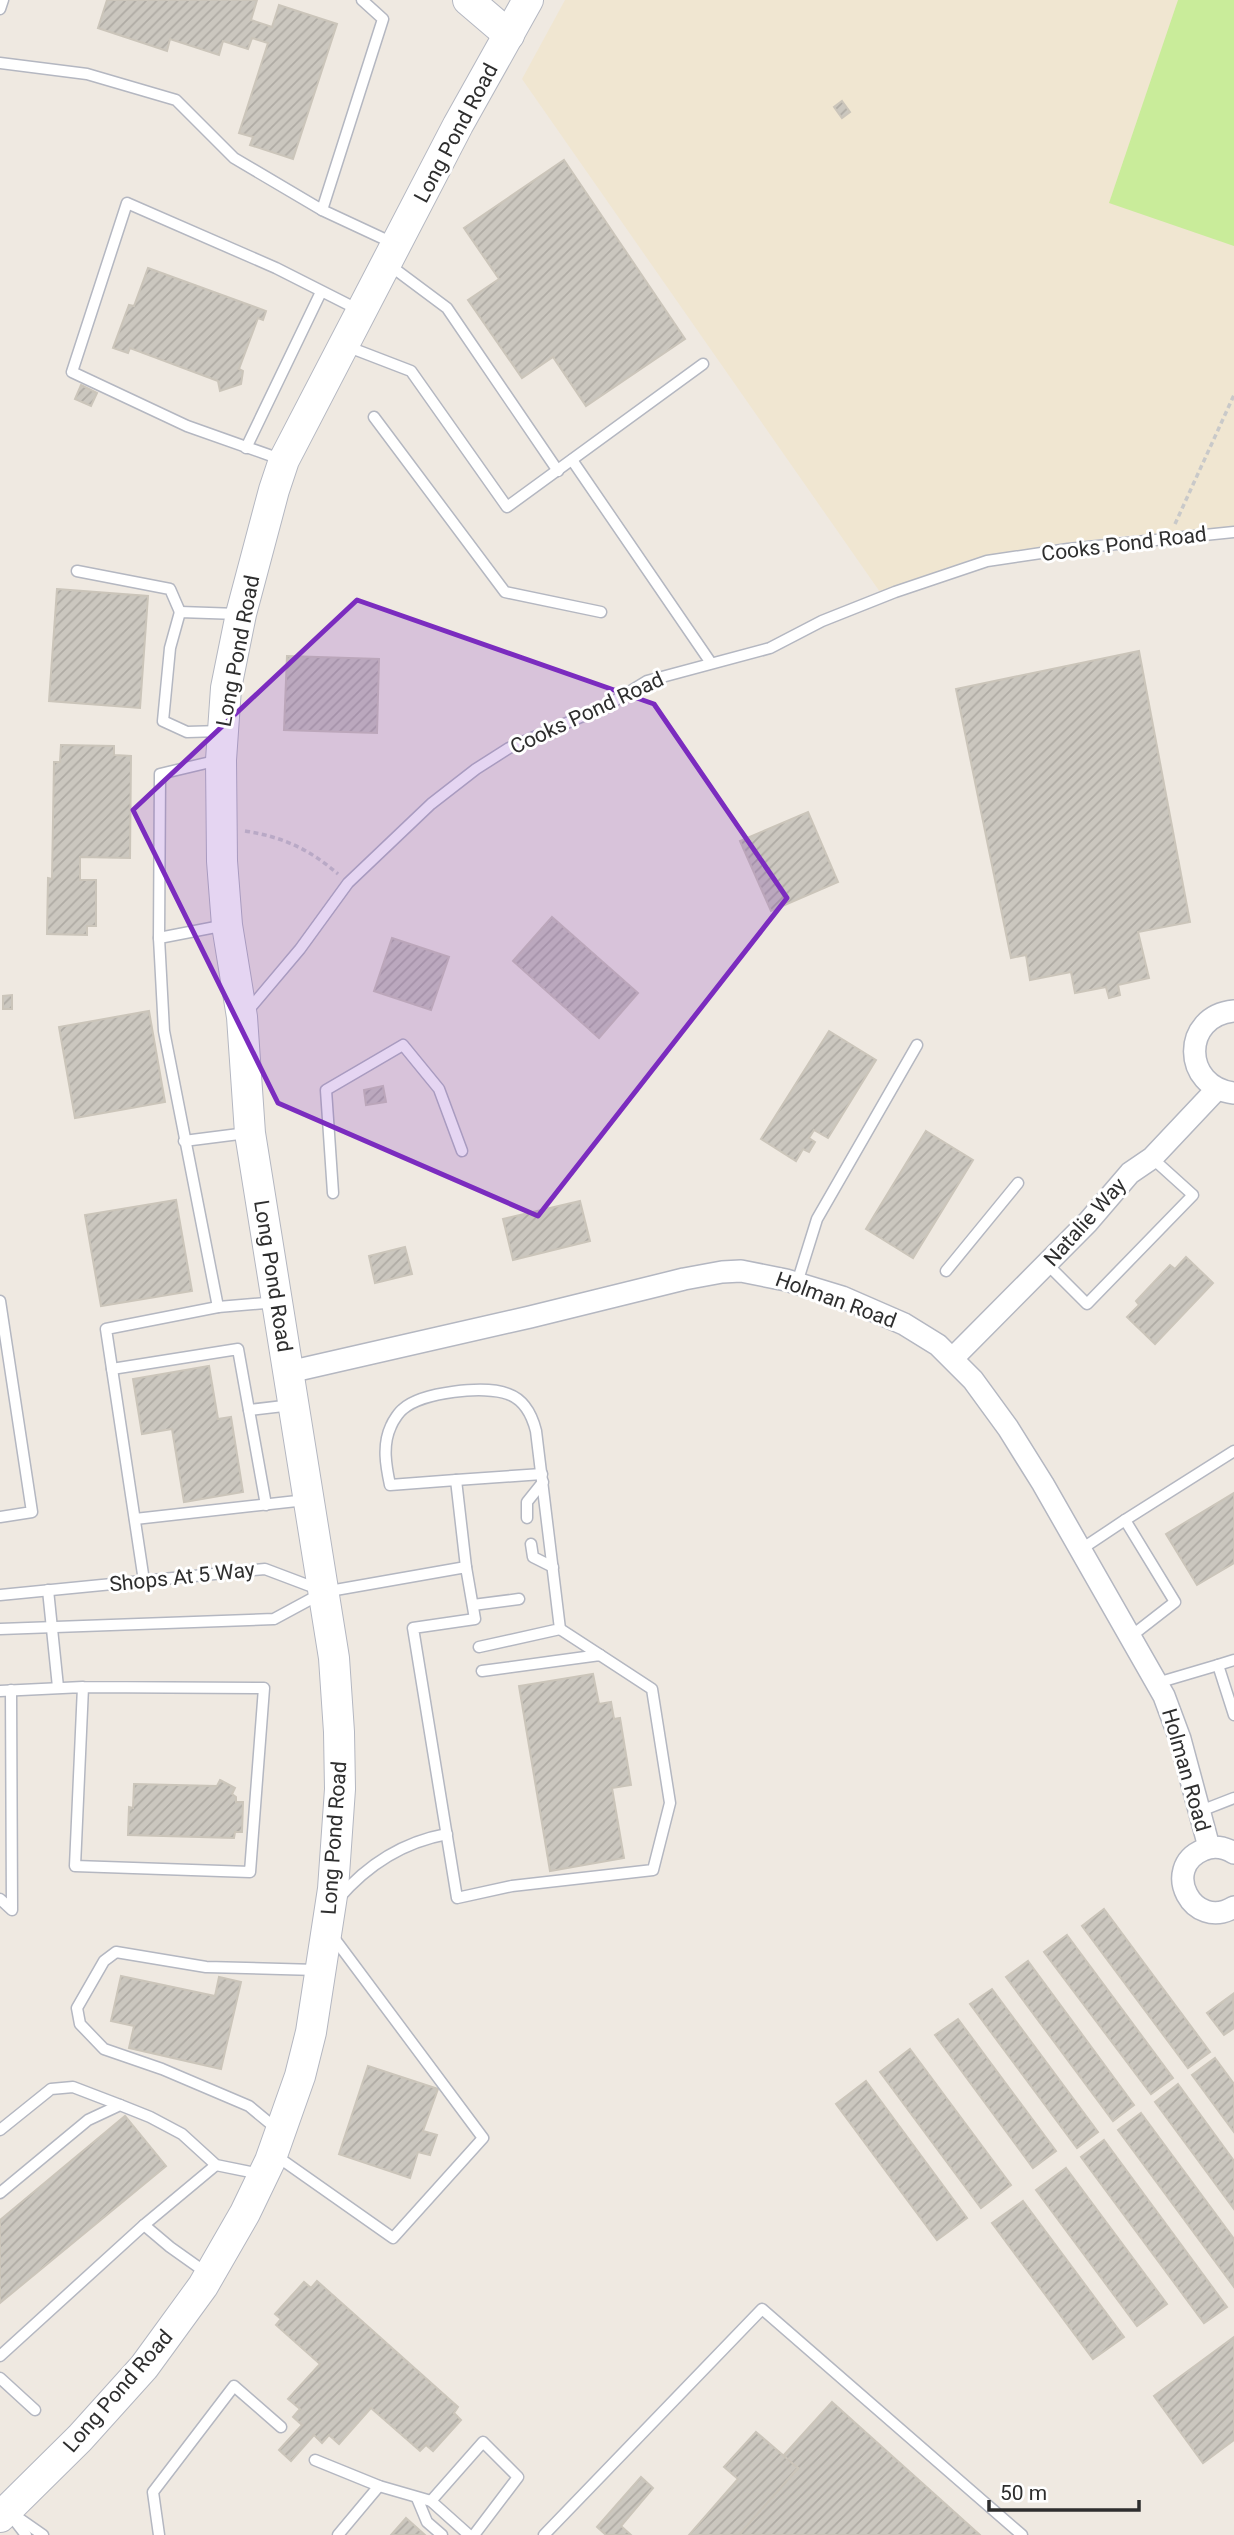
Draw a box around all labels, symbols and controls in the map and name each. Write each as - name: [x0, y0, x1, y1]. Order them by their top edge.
- street label: Long Pond Road: [409, 59, 503, 207]
- street label: Cooks Pond Road: [1040, 522, 1208, 566]
- street label: Long Pond Road: [212, 573, 264, 729]
- street label: Cooks Pond Road: [507, 667, 667, 759]
- street label: Natalie Way: [1039, 1173, 1131, 1271]
- street label: Long Pond Road: [249, 1198, 297, 1354]
- street label: Holman Road: [772, 1267, 900, 1333]
- street label: Shops At 5 Way: [108, 1557, 256, 1597]
- street label: Holman Road: [1157, 1706, 1215, 1834]
- street label: Long Pond Road: [317, 1760, 351, 1916]
- street label: Long Pond Road: [58, 2325, 178, 2457]
- scale bar: [989, 2468, 1140, 2512]
- text: 50 m: [1000, 2481, 1047, 2505]

